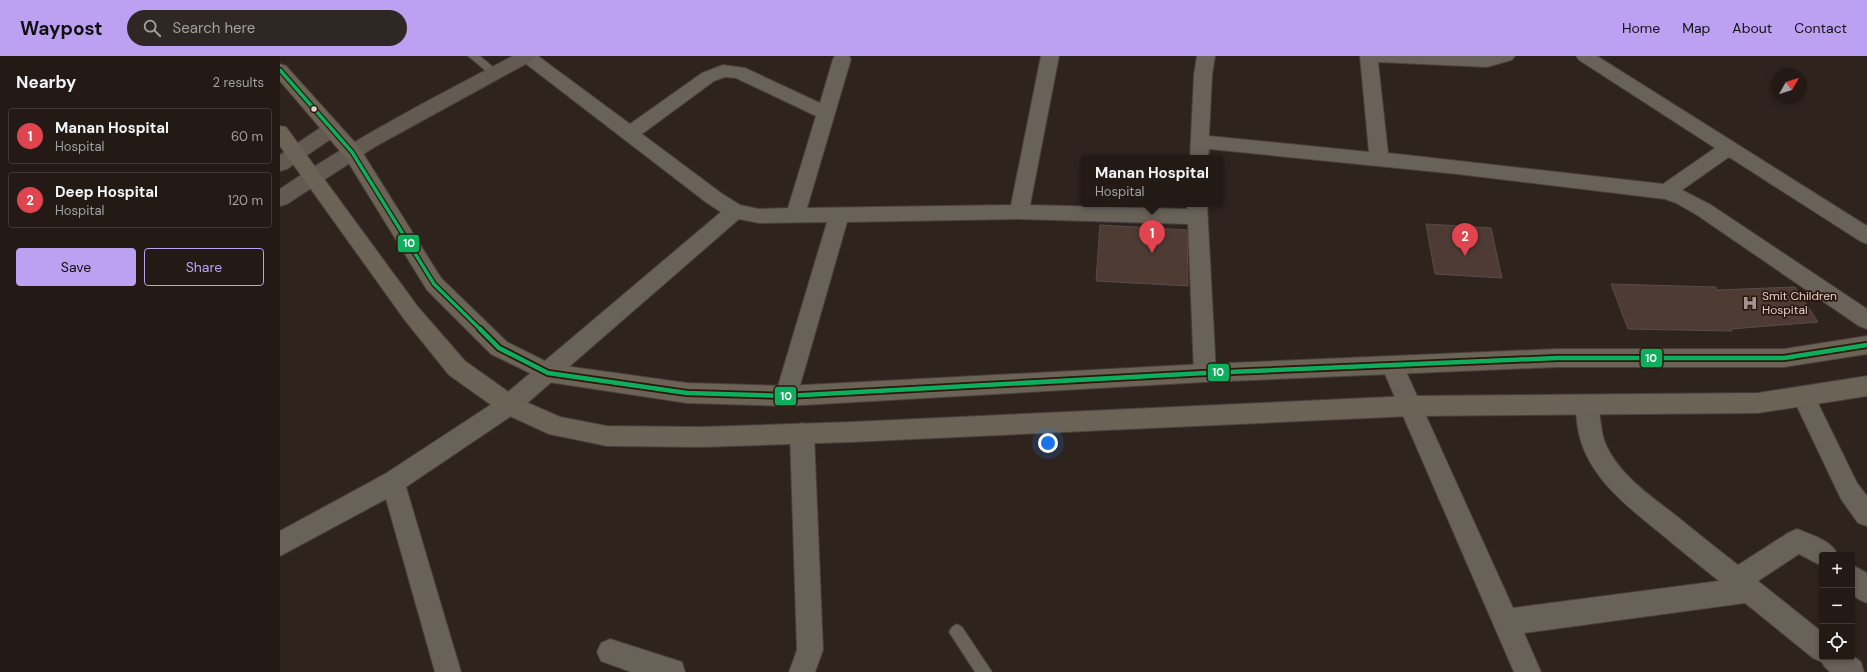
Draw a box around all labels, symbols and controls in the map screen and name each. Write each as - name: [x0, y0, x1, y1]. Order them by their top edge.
- search box: [127, 10, 407, 46]
- text: Waypost: [20, 16, 103, 41]
- icon: search: [141, 17, 163, 39]
- text: Search here: [173, 18, 255, 38]
- text: Home: [1622, 19, 1660, 37]
- text: Map: [1682, 19, 1710, 37]
- text: About: [1732, 19, 1772, 37]
- text: Contact: [1794, 19, 1847, 37]
- north arrow: [1771, 68, 1807, 104]
- text: Nearby: [16, 71, 76, 93]
- text: 2 results: [213, 74, 264, 91]
- unlabelled marker: [309, 104, 319, 114]
- text: Manan Hospital: [55, 118, 169, 138]
- text: 1: [28, 128, 32, 145]
- text: 60 m: [231, 128, 263, 145]
- text: Hospital: [55, 138, 104, 155]
- popup: [1081, 155, 1223, 207]
- text: Manan Hospital: [1095, 163, 1209, 183]
- text: Deep Hospital: [55, 182, 158, 202]
- text: Hospital: [1095, 183, 1144, 200]
- text: 2: [26, 192, 34, 209]
- text: 120 m: [228, 192, 263, 209]
- text: Hospital: [55, 202, 104, 219]
- pin: 1: [1139, 220, 1165, 253]
- pin: 2: [1452, 223, 1478, 256]
- line badge: 10: [397, 234, 420, 253]
- text: 10: [403, 236, 415, 250]
- button: Save: [16, 248, 136, 286]
- button: Share: [144, 248, 264, 286]
- place label: Smit Children Hospital: [1762, 288, 1837, 318]
- hospital icon: Smit Children Hospital: [1741, 294, 1759, 312]
- line badge: 10: [1640, 348, 1663, 368]
- text: 10: [1645, 351, 1657, 365]
- line badge: 10: [1207, 363, 1230, 382]
- text: 10: [1212, 365, 1224, 379]
- line badge: 10: [774, 386, 797, 406]
- text: 10: [780, 389, 792, 403]
- your location: [1038, 433, 1058, 453]
- map controls: [1819, 552, 1855, 660]
- button: +: [1819, 552, 1855, 588]
- button: −: [1819, 588, 1855, 624]
- button: locate: [1819, 624, 1855, 660]

